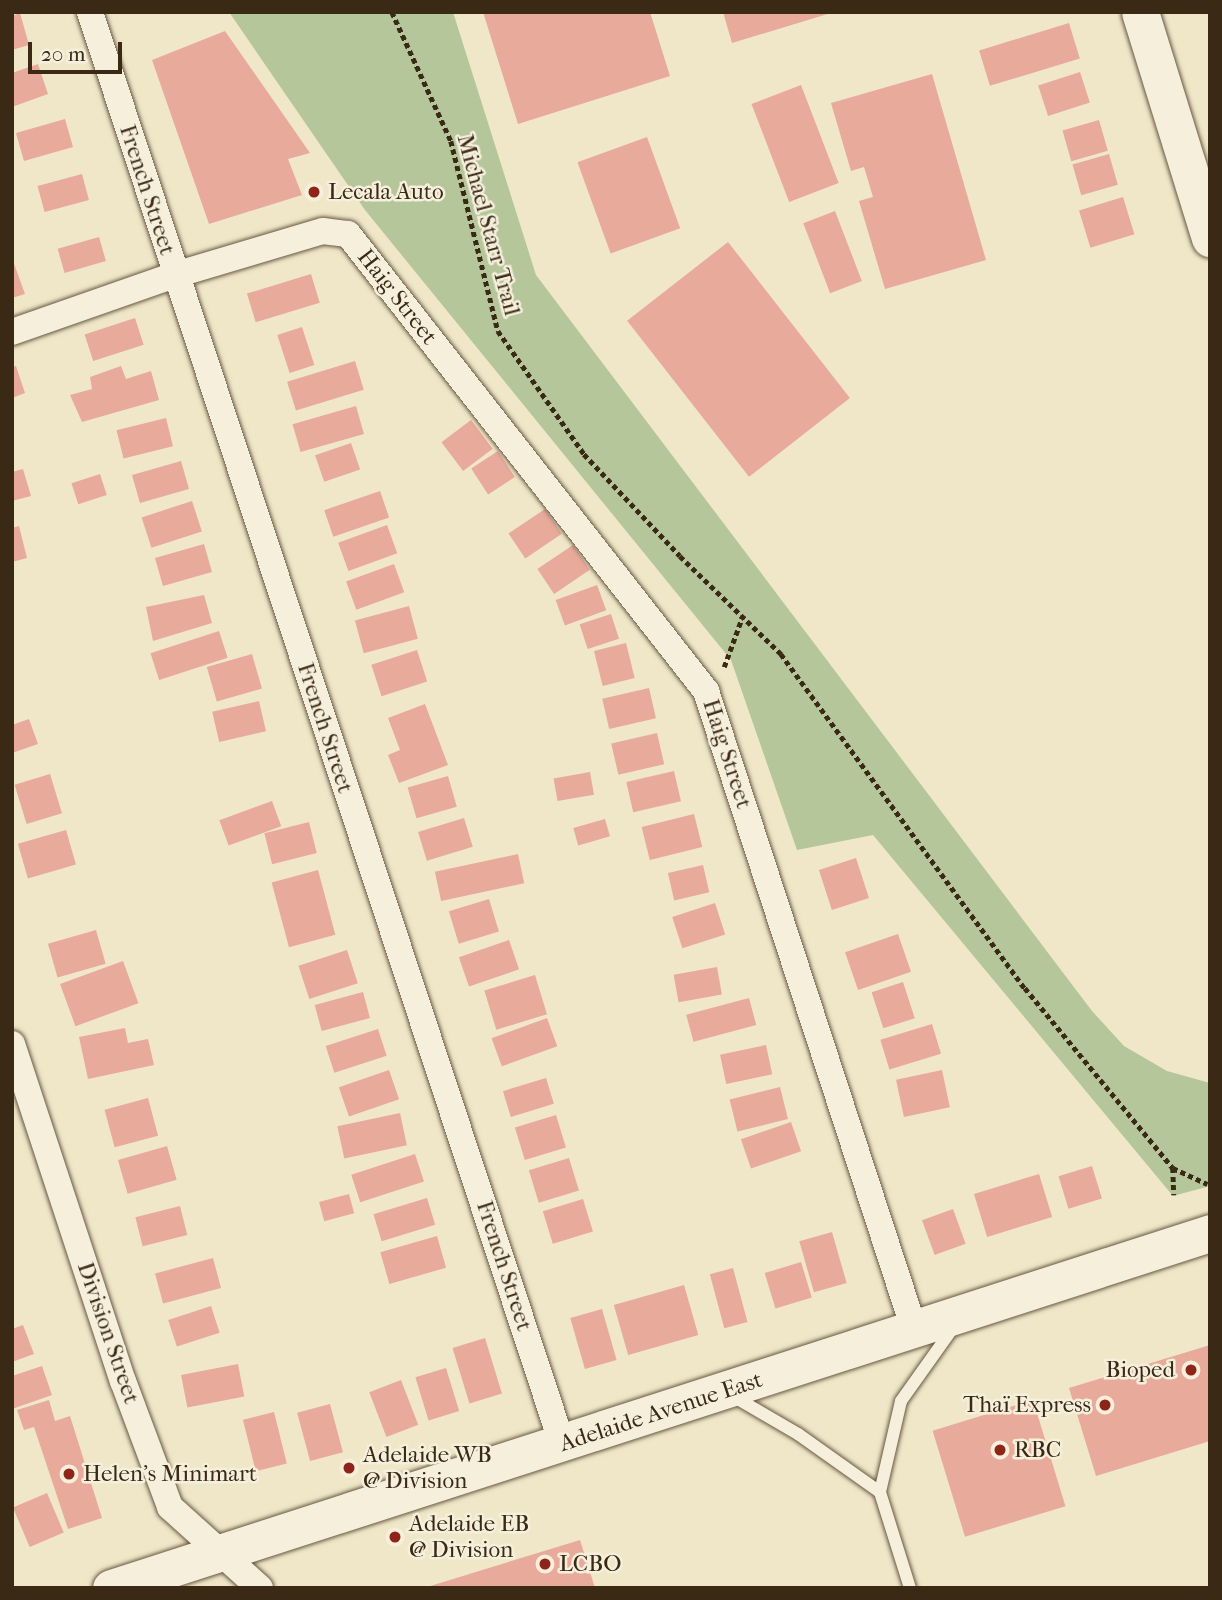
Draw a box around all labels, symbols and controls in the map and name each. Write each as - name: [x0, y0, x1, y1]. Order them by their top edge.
- scale bar: [32, 28, 126, 72]
- text: 20 m: [41, 42, 85, 66]
- street label: French Street: [113, 121, 181, 259]
- street label: Michael Starr Trail: [451, 131, 525, 319]
- place label: Lecala Auto: [328, 178, 444, 206]
- marker: Lecala Auto: [306, 184, 322, 200]
- street label: Haig Street: [351, 244, 443, 350]
- street label: French Street: [291, 659, 359, 797]
- street label: Haig Street: [696, 696, 758, 812]
- street label: French Street: [470, 1197, 538, 1335]
- street label: Division Street: [71, 1259, 145, 1407]
- place label: Bioped: [1105, 1356, 1175, 1384]
- marker: Bioped: [1181, 1360, 1201, 1380]
- street label: Adelaide Avenue East: [556, 1366, 766, 1458]
- place label: Thaï Express: [963, 1391, 1091, 1419]
- marker: Thaï Express: [1097, 1397, 1113, 1413]
- place label: RBC: [1014, 1436, 1061, 1464]
- place label: Adelaide WB @ Division: [363, 1441, 492, 1495]
- marker: RBC: [992, 1442, 1008, 1458]
- place label: Helen's Minimart: [83, 1460, 257, 1488]
- marker: Adelaide WB @ Division: [341, 1460, 357, 1476]
- marker: Helen's Minimart: [61, 1466, 77, 1482]
- place label: Adelaide EB @ Division: [409, 1510, 529, 1564]
- marker: Adelaide EB @ Division: [387, 1529, 403, 1545]
- place label: LCBO: [559, 1550, 621, 1578]
- marker: LCBO: [537, 1556, 553, 1572]

